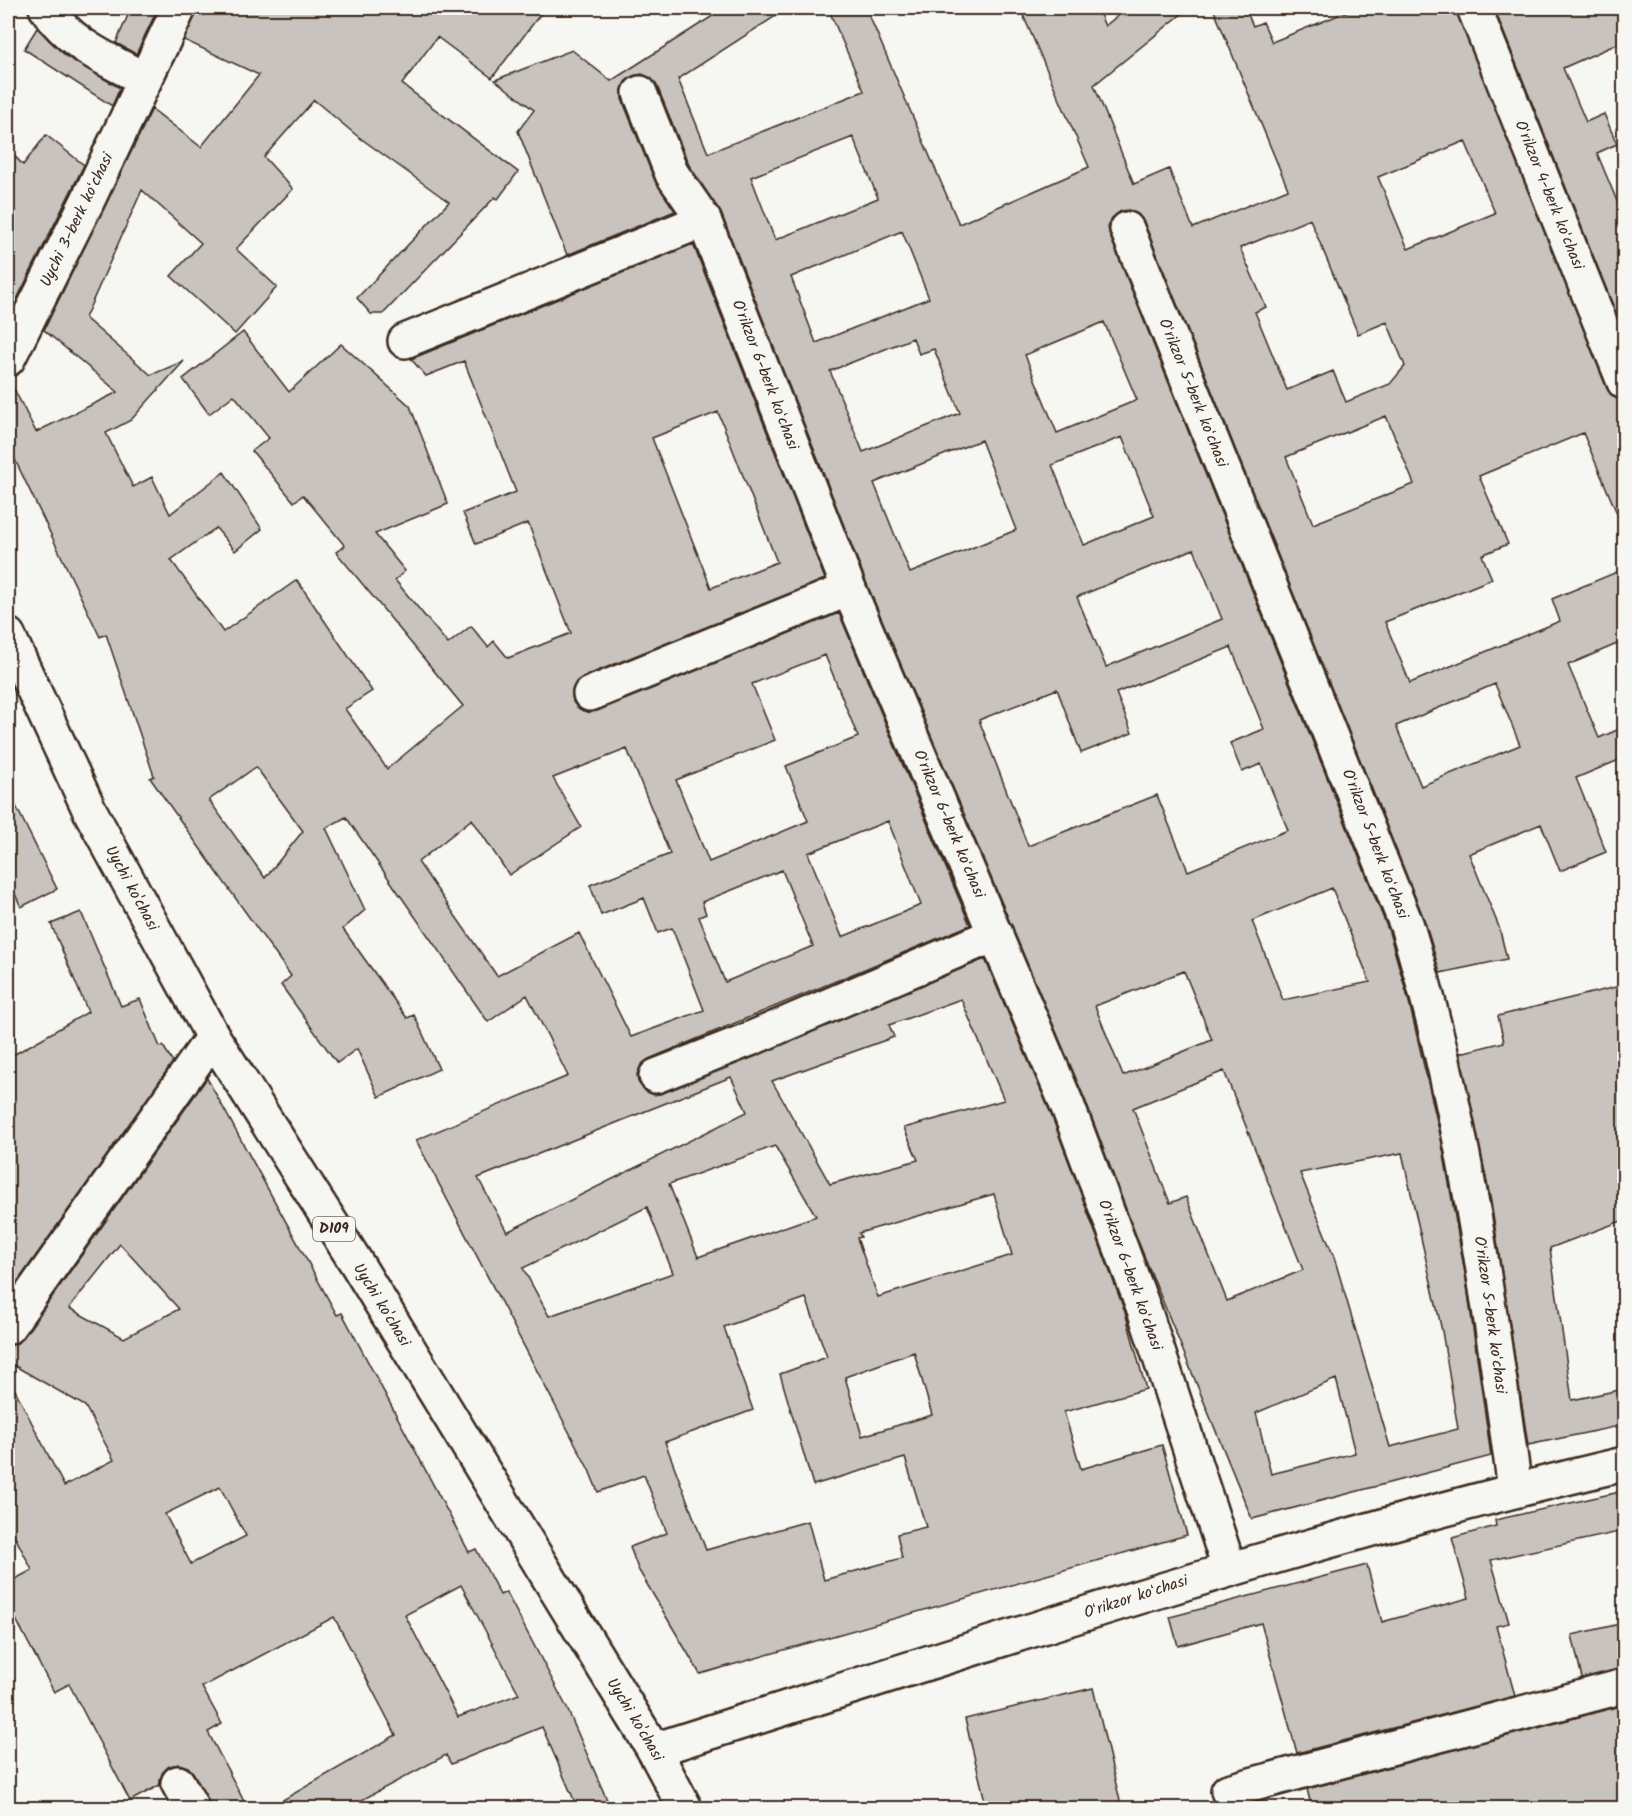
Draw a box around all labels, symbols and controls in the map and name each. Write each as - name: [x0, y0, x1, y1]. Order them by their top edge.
- street label: Oʻrikzor 4-berk koʻchasi: [1508, 117, 1591, 275]
- street label: Uychi 3-berk koʻchasi: [34, 148, 121, 291]
- street label: Oʻrikzor 6-berk koʻchasi: [725, 296, 806, 455]
- street label: Oʻrikzor 5-berk koʻchasi: [1152, 315, 1235, 472]
- street label: Oʻrikzor 6-berk koʻchasi: [906, 746, 992, 903]
- street label: Oʻrikzor 5-berk koʻchasi: [1335, 765, 1416, 924]
- street label: Uychi ko'chasi: [99, 841, 166, 936]
- street label: Oʻrikzor 6-berk koʻchasi: [1091, 1196, 1169, 1355]
- road number: D109: [313, 1217, 355, 1241]
- street label: Oʻrikzor 5-berk koʻchasi: [1467, 1235, 1514, 1397]
- street label: Uychi ko'chasi: [347, 1258, 418, 1352]
- street label: Oʻrikzor koʻchasi: [1081, 1568, 1192, 1626]
- street label: Uychi ko'chasi: [600, 1673, 671, 1767]

